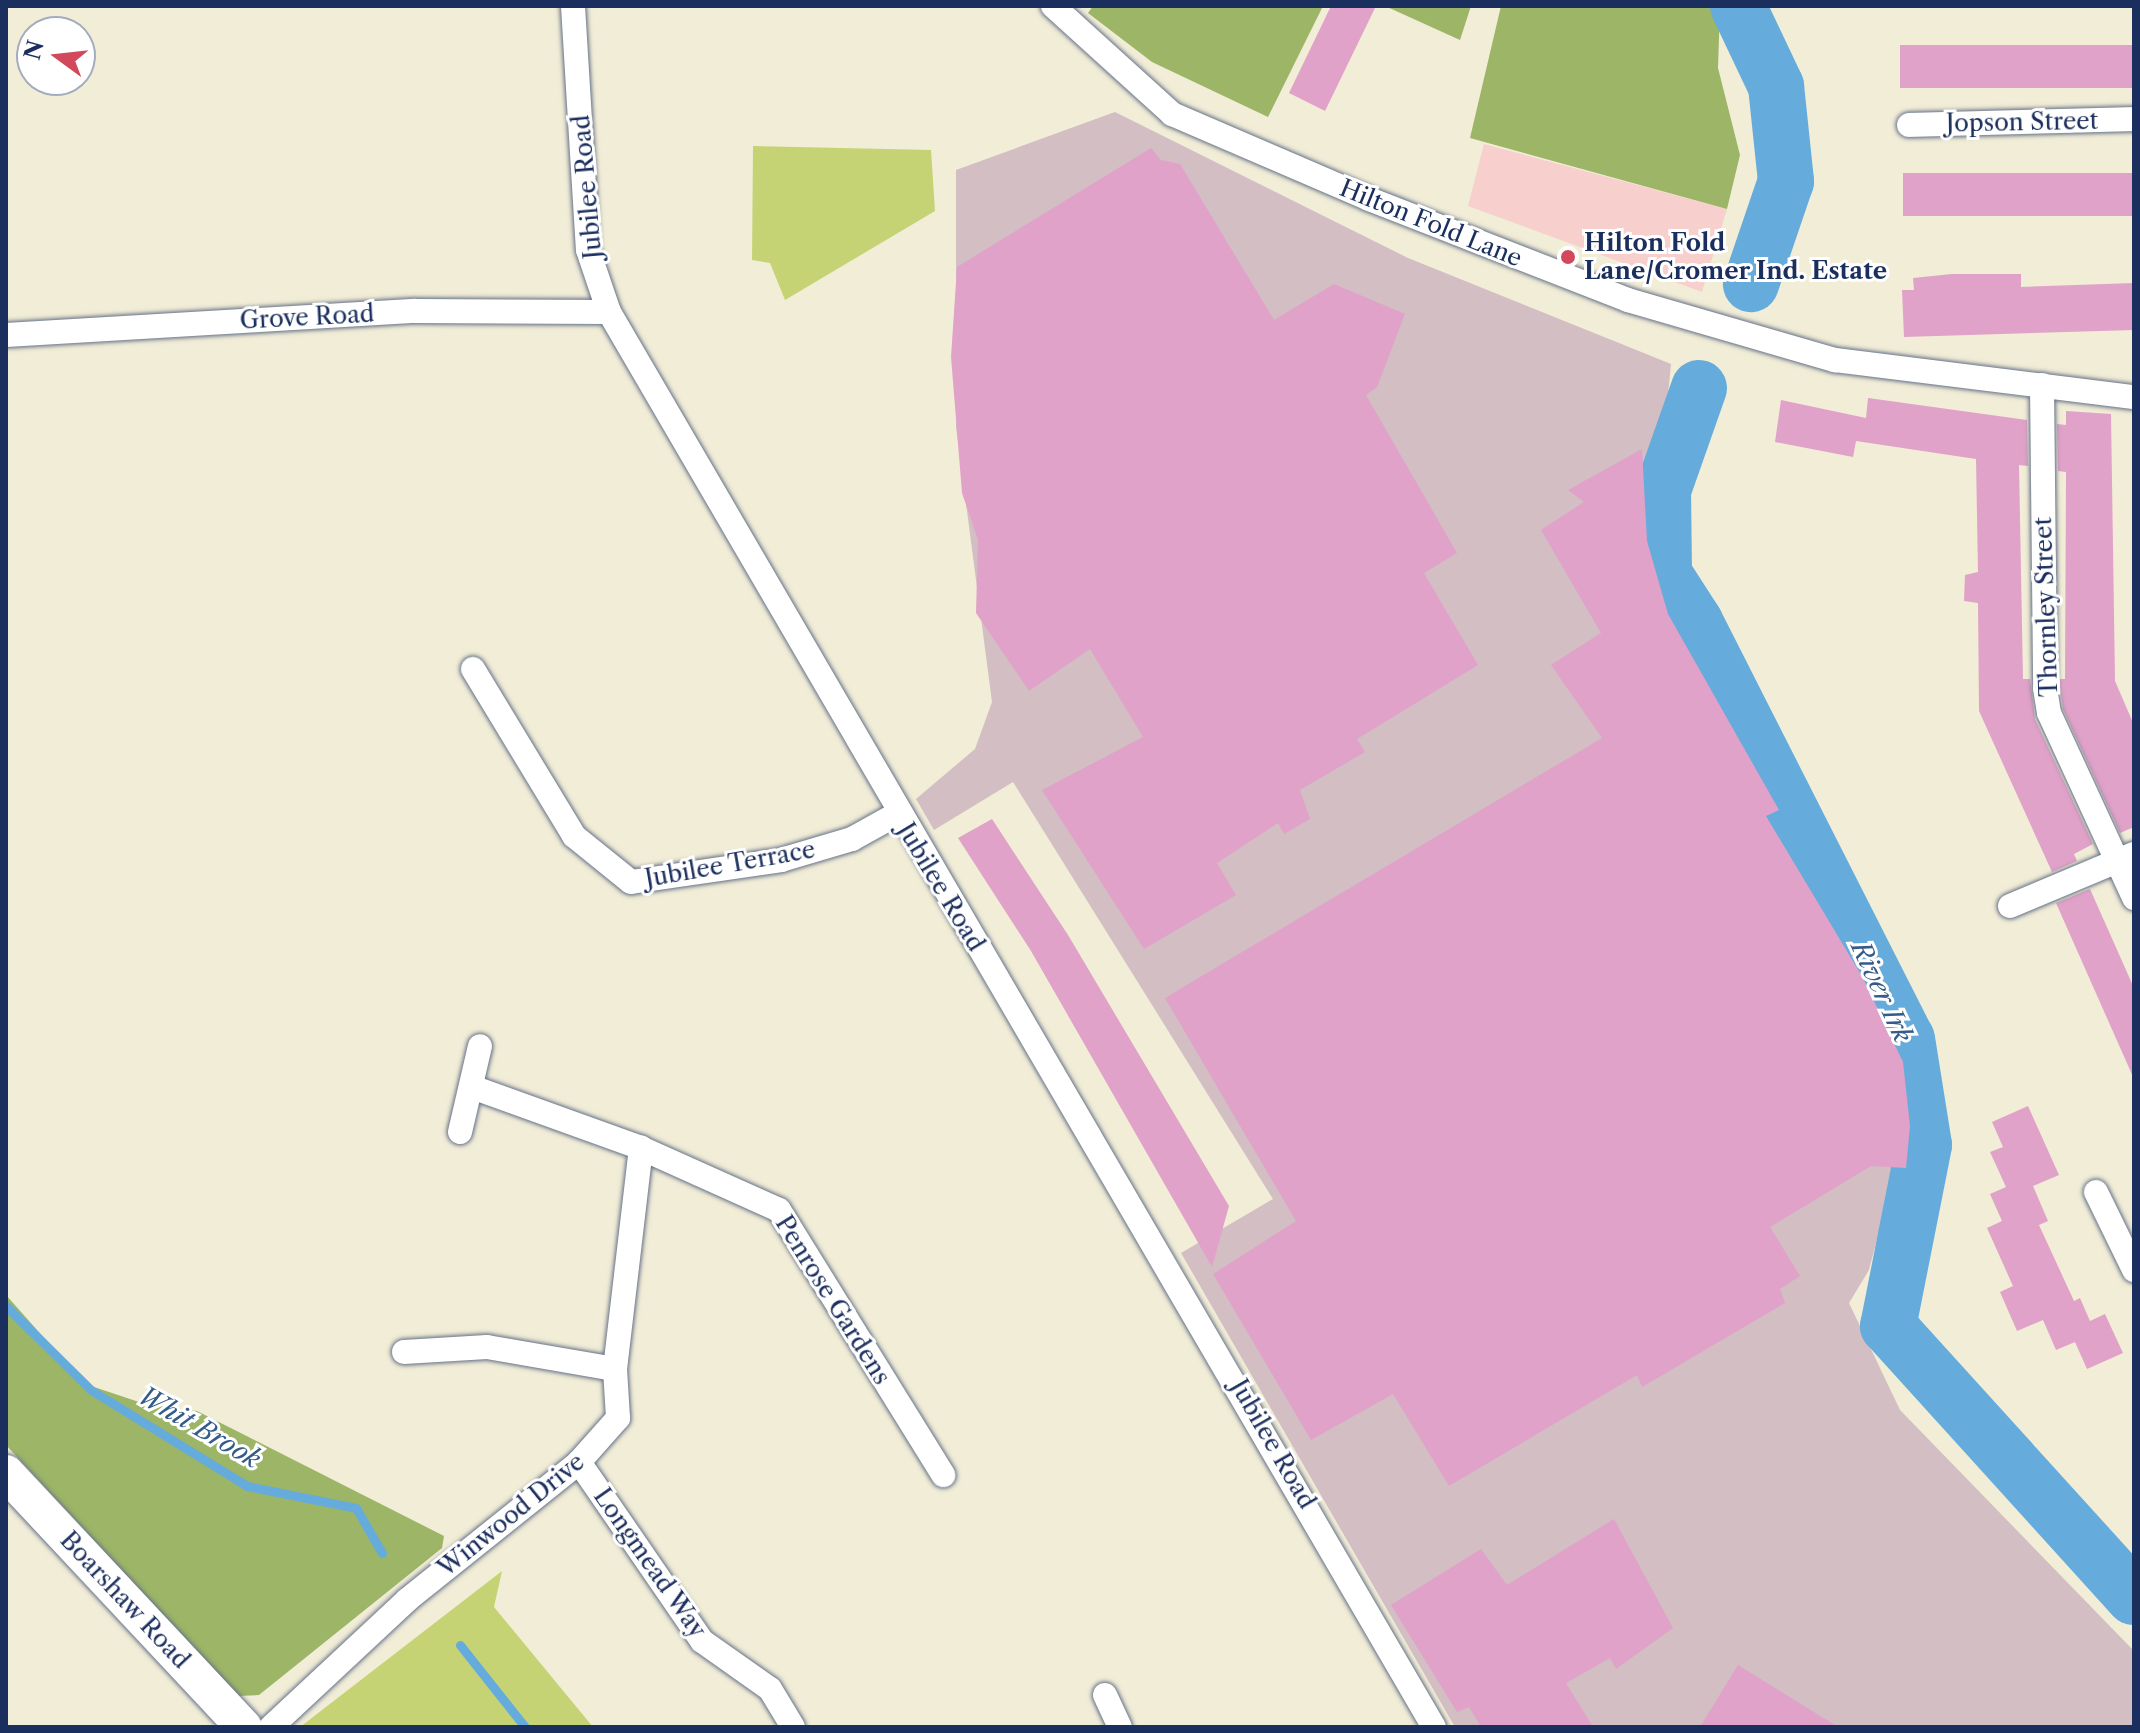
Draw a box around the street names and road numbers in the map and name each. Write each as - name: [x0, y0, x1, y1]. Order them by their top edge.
- street label: Jopson Street: [1946, 106, 2098, 138]
- street label: Jubilee Road: [566, 114, 608, 260]
- street label: Hilton Fold Lane: [1336, 173, 1526, 273]
- street label: Grove Road: [239, 299, 375, 335]
- street label: Thornley Street: [2028, 516, 2064, 698]
- street label: Jubilee Road: [891, 818, 991, 956]
- street label: Jubilee Terrace: [642, 835, 818, 893]
- street label: Penrose Gardens: [769, 1210, 897, 1390]
- street label: Jubilee Road: [1224, 1374, 1322, 1514]
- street label: Winwood Drive: [432, 1447, 590, 1583]
- street label: Longmead Way: [587, 1482, 713, 1644]
- street label: Boarshaw Road: [54, 1525, 196, 1675]

